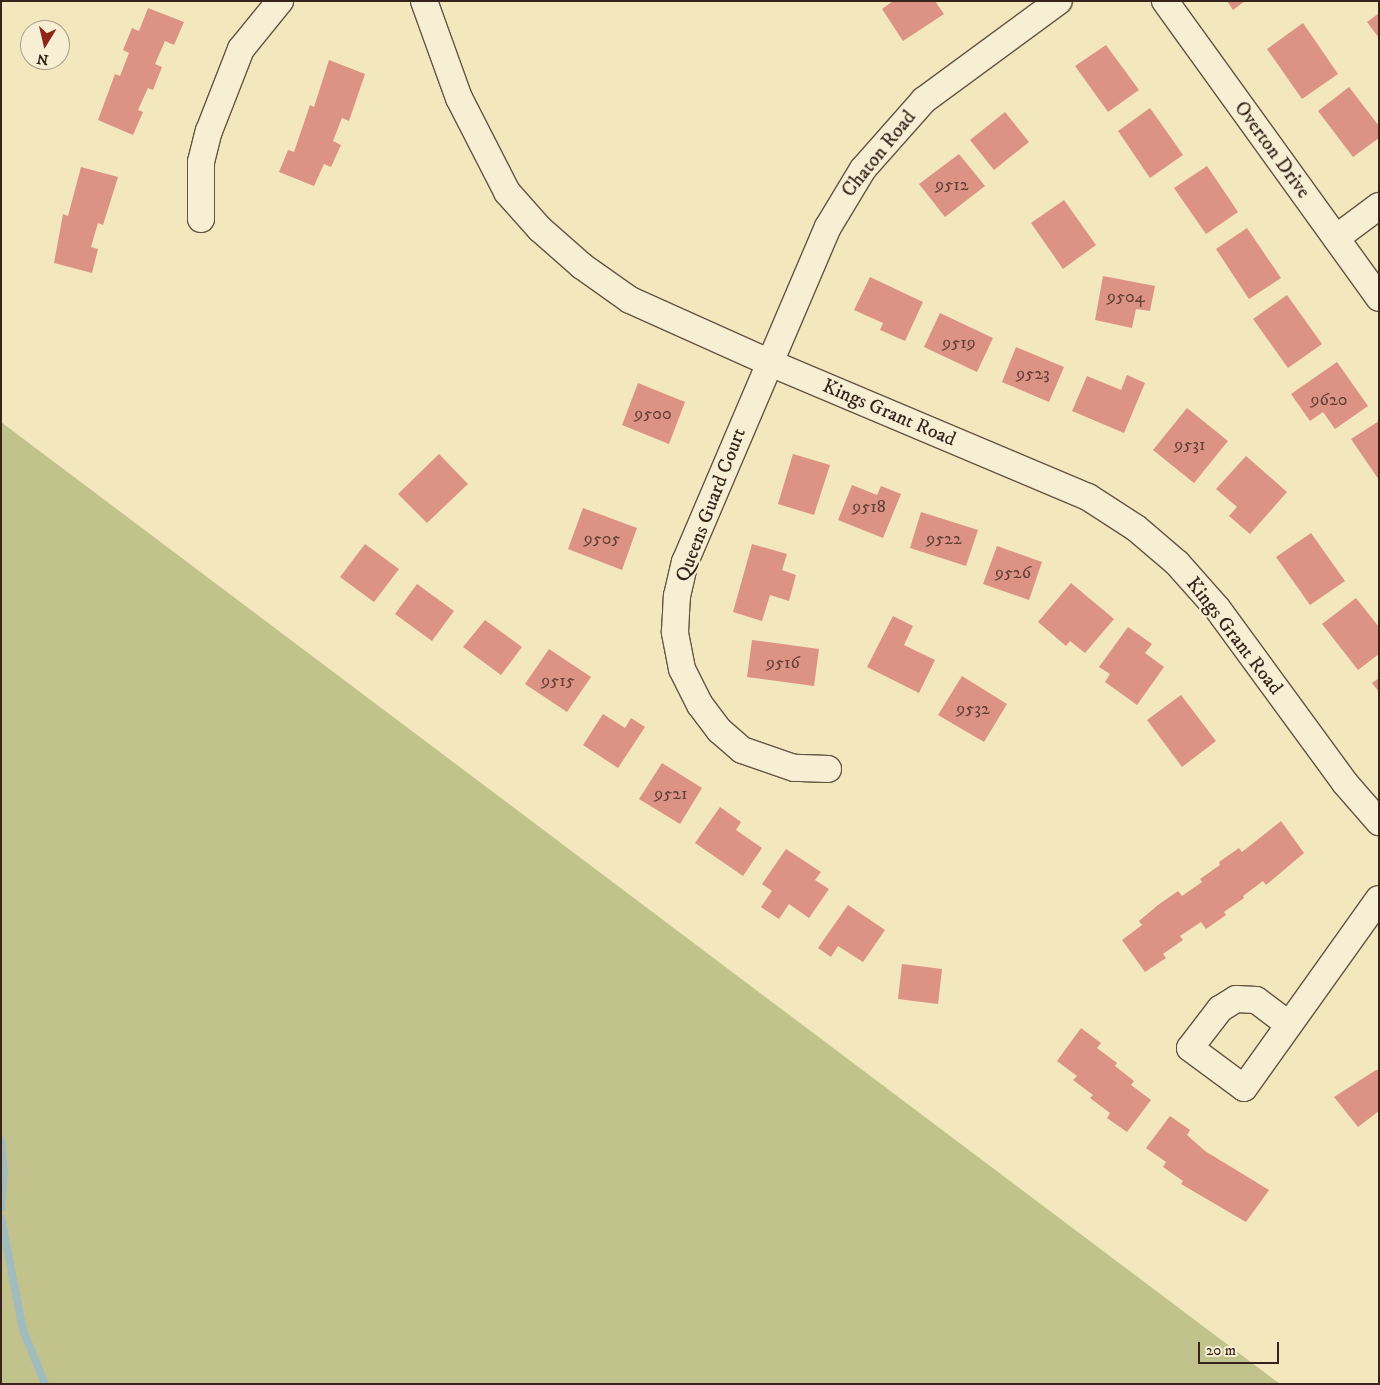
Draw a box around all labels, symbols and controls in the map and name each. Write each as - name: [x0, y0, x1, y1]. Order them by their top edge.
- north arrow: [20, 20, 70, 70]
- text: N: [36, 49, 50, 69]
- street label: Overton Drive: [1229, 97, 1315, 203]
- street label: Chaton Road: [837, 106, 921, 202]
- house number: 9512: [935, 174, 969, 196]
- house number: 9504: [1107, 286, 1145, 308]
- house number: 9519: [942, 332, 976, 354]
- house number: 9523: [1016, 363, 1050, 385]
- street label: Kings Grant Road: [819, 374, 959, 452]
- house number: 9620: [1311, 389, 1347, 411]
- house number: 9500: [634, 403, 672, 425]
- street label: Queens Guard Court: [671, 425, 751, 585]
- house number: 9531: [1174, 434, 1206, 456]
- house number: 9518: [852, 496, 886, 518]
- house number: 9505: [584, 528, 620, 550]
- house number: 9522: [926, 528, 962, 550]
- house number: 9526: [995, 562, 1031, 584]
- street label: Kings Grant Road: [1181, 572, 1287, 700]
- house number: 9516: [766, 652, 800, 674]
- house number: 9515: [541, 670, 575, 692]
- house number: 9532: [956, 698, 990, 720]
- house number: 9521: [654, 783, 688, 805]
- scale bar: [1200, 1332, 1281, 1364]
- text: 20 m: [1206, 1341, 1236, 1360]

